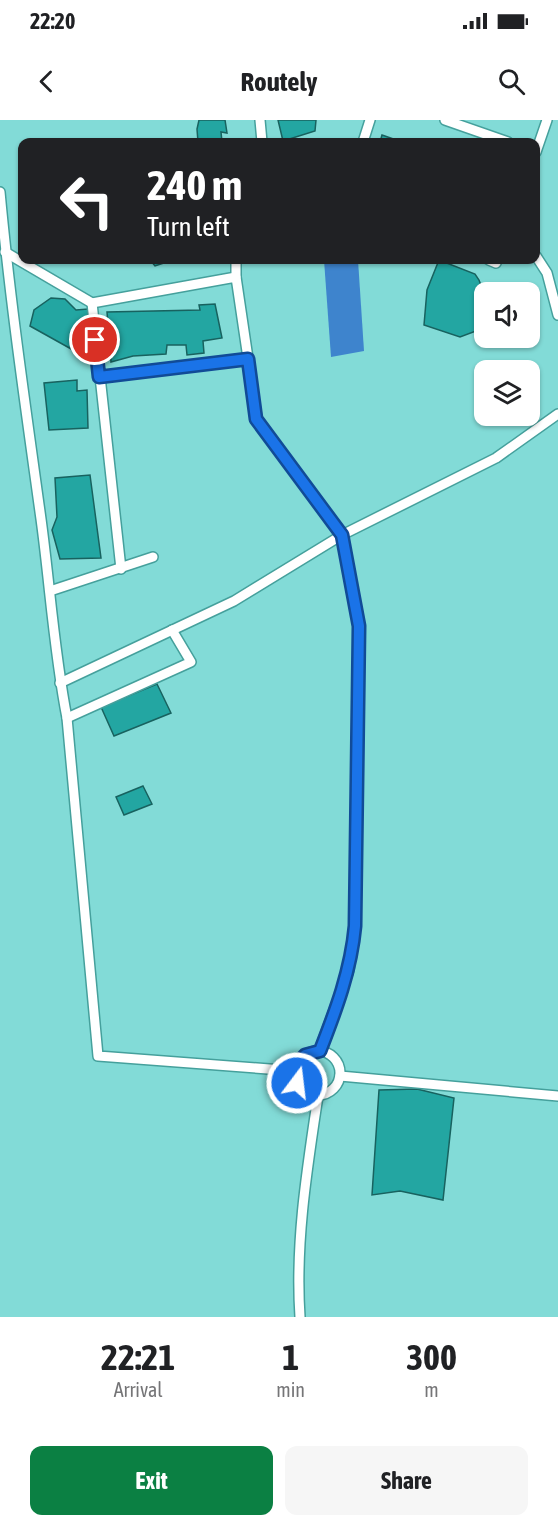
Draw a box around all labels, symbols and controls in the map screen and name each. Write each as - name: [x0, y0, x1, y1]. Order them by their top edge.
- text: 22:20: [30, 8, 75, 34]
- icon: back: [30, 65, 63, 98]
- icon: search: [495, 65, 528, 98]
- text: Routely: [240, 66, 318, 97]
- text: 240 m: [147, 161, 242, 209]
- icon: left: [48, 162, 126, 240]
- text: Turn left: [147, 211, 230, 242]
- map controls: [474, 282, 540, 426]
- button: sound: [474, 282, 540, 348]
- pin: [69, 314, 120, 365]
- icon: arrive: [78, 323, 111, 356]
- button: layers: [474, 360, 540, 426]
- position arrow: [265, 1051, 329, 1115]
- text: 22:21: [101, 1336, 175, 1378]
- text: 1: [282, 1336, 299, 1378]
- text: 300: [406, 1336, 457, 1378]
- text: Arrival: [114, 1378, 163, 1401]
- text: min: [276, 1378, 305, 1401]
- text: m: [424, 1378, 439, 1401]
- button: Exit: [30, 1446, 273, 1515]
- button: Share: [285, 1446, 528, 1515]

